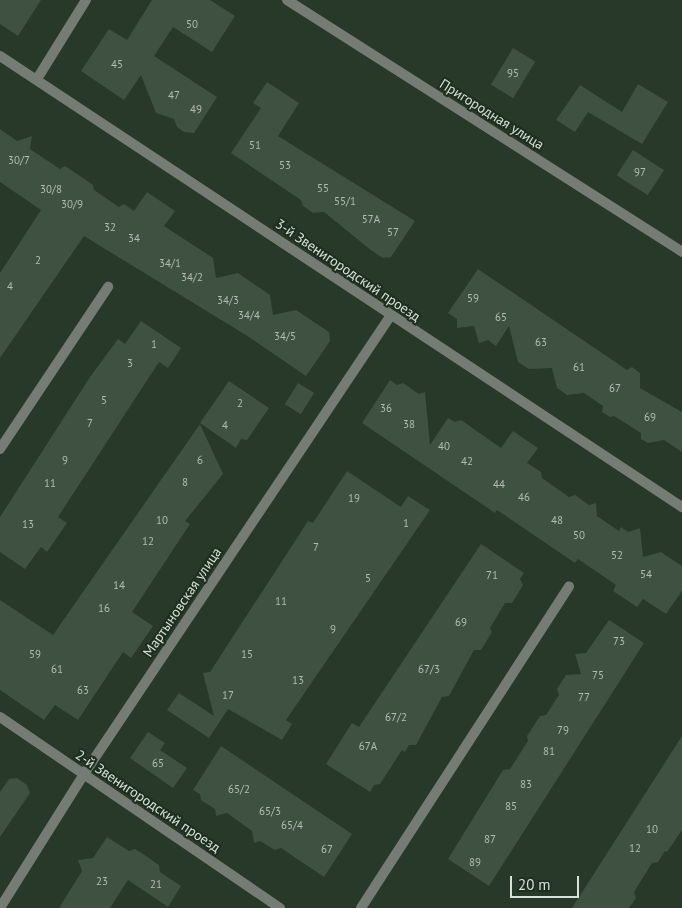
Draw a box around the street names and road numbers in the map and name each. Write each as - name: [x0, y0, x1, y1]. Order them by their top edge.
- street label: Пригородная улица: [437, 75, 547, 153]
- street label: 3-й Звенигородский проезд: [272, 215, 424, 325]
- street label: Мартыновская улица: [139, 544, 225, 660]
- street label: 2-й Звенигородский проезд: [72, 746, 224, 856]

